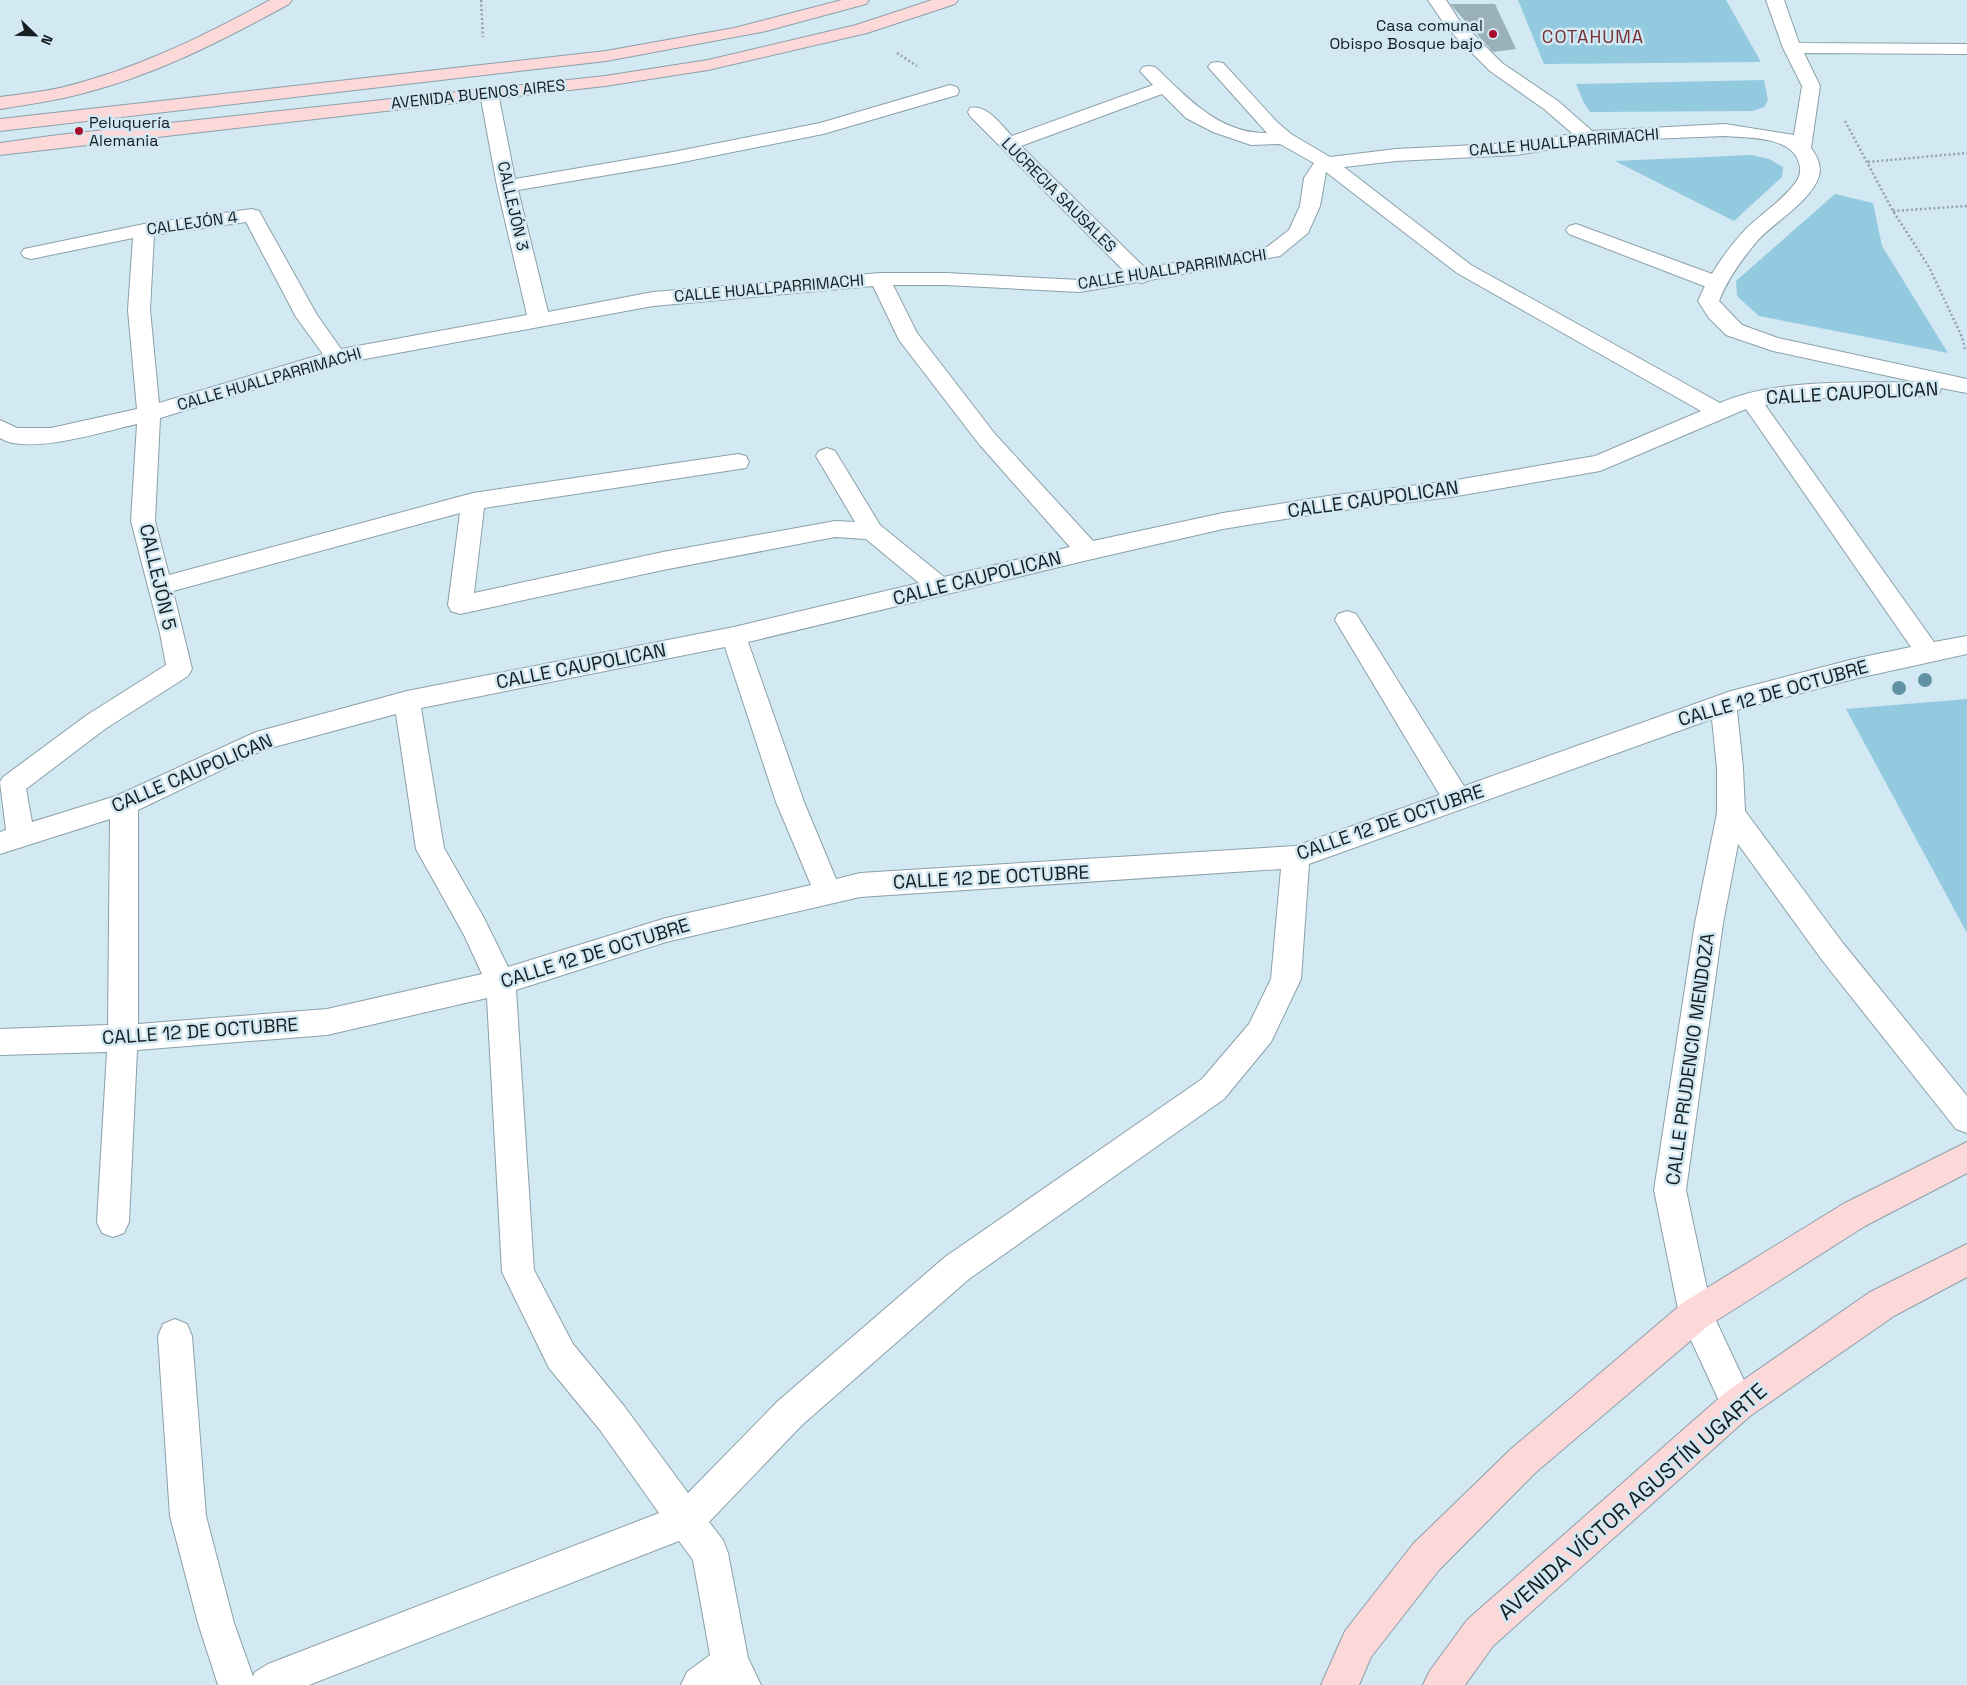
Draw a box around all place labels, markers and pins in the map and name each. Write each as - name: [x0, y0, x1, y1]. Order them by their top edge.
- place label: Casa comunal Obispo Bosque bajo: [1329, 15, 1483, 54]
- marker: Casa comunal Obispo Bosque bajo: [1487, 28, 1499, 40]
- place label: Peluquería Alemania: [89, 112, 170, 151]
- marker: Peluquería Alemania: [73, 125, 85, 137]

